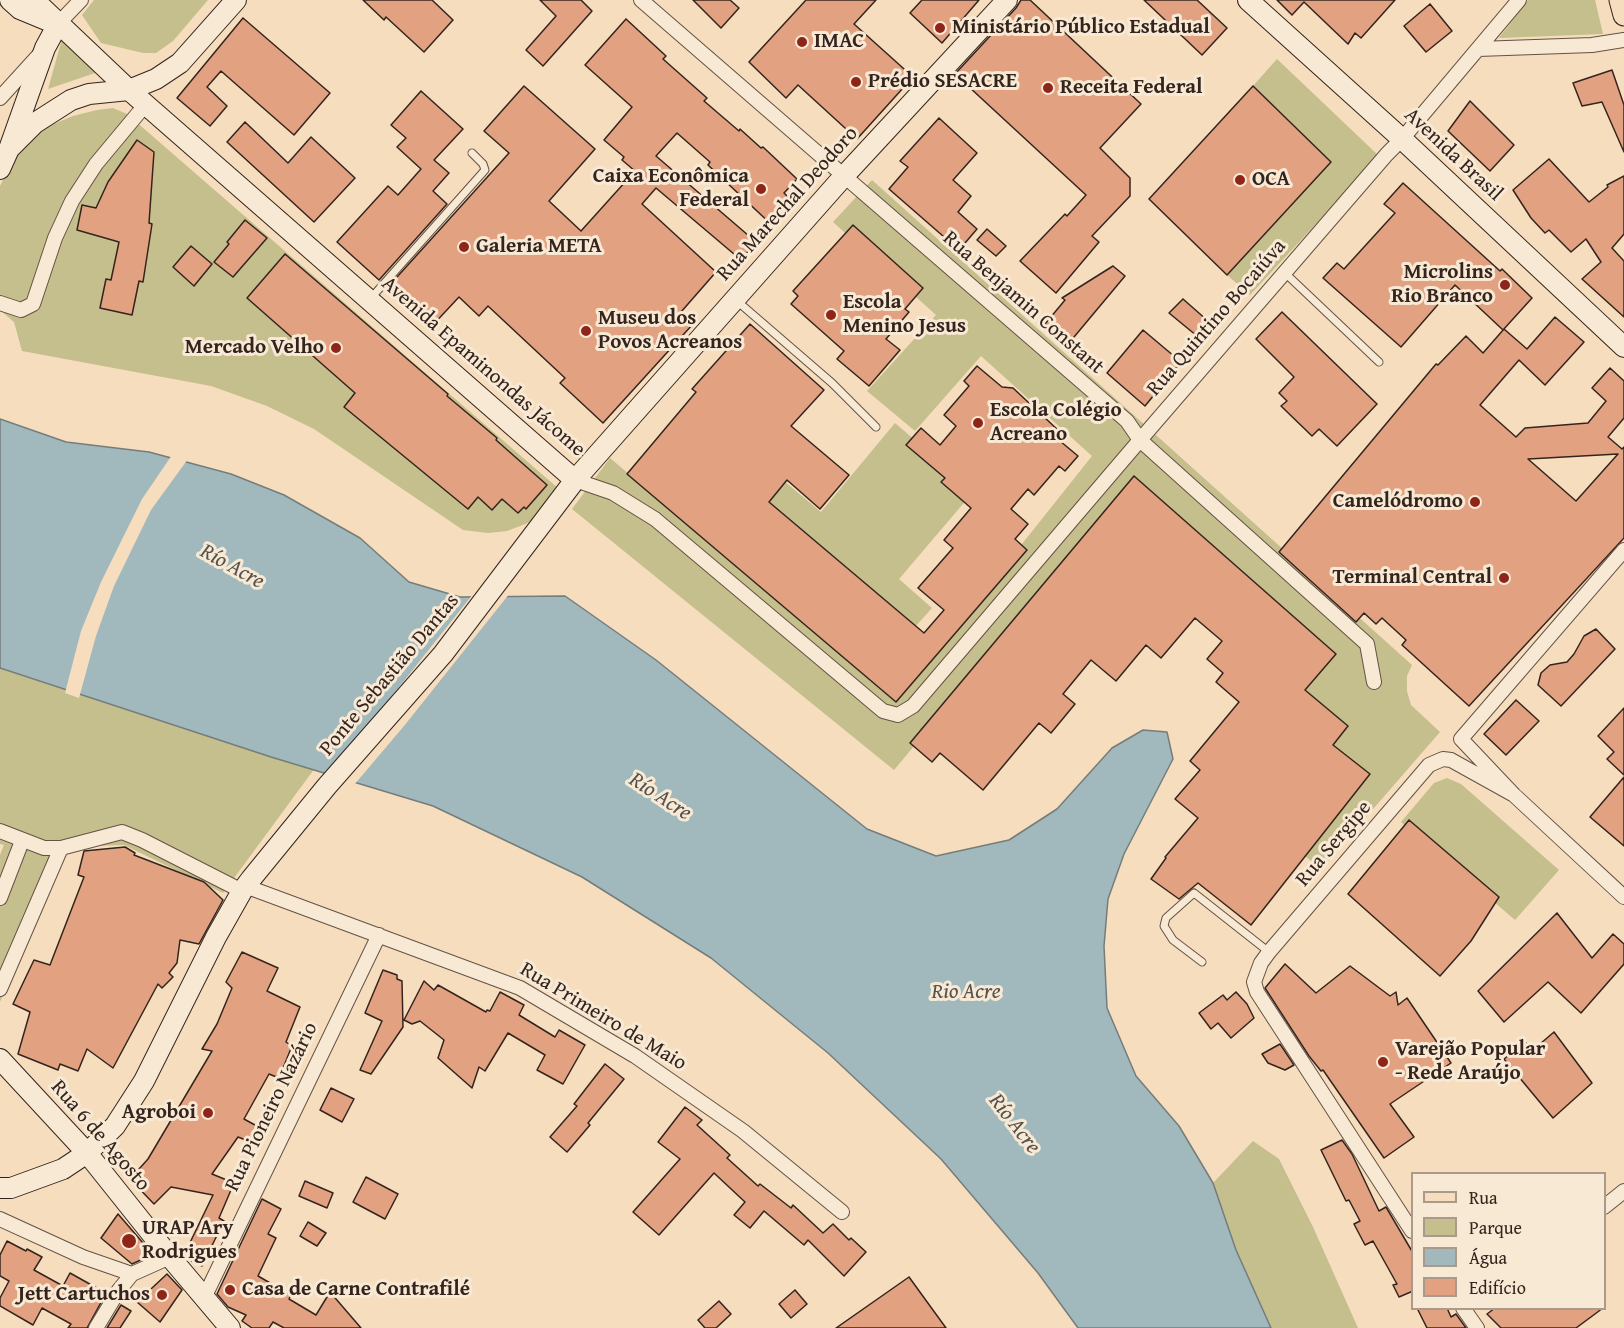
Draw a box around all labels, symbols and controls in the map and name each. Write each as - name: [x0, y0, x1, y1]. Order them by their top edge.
- place label: Ministário Público Estadual: [952, 15, 1210, 41]
- marker: Ministário Público Estadual: [933, 21, 947, 35]
- place label: IMAC: [814, 29, 864, 55]
- marker: IMAC: [795, 35, 809, 49]
- place label: Prédio SESACRE: [868, 69, 1017, 95]
- marker: Prédio SESACRE: [849, 75, 863, 89]
- place label: Receita Federal: [1060, 75, 1203, 101]
- marker: Receita Federal: [1041, 81, 1055, 95]
- street label: Avenida Brasil: [1399, 103, 1507, 207]
- street label: Rua Marechal Deodoro: [712, 122, 864, 286]
- place label: Caixa Econômica Federal: [593, 164, 749, 214]
- place label: OCA: [1252, 167, 1290, 193]
- marker: OCA: [1233, 173, 1247, 187]
- marker: Caixa Econômica Federal: [754, 182, 768, 196]
- street label: Rua Benjamin Constant: [937, 226, 1109, 380]
- place label: Galeria META: [476, 234, 602, 260]
- street label: Rua Quintino Bocaiúva: [1142, 235, 1292, 401]
- marker: Galeria META: [457, 240, 471, 254]
- place label: Microlins Rio Branco: [1391, 260, 1493, 310]
- street label: Avenida Epaminondas Jácome: [376, 272, 590, 462]
- marker: Microlins Rio Branco: [1498, 278, 1512, 292]
- place label: Escola Menino Jesus: [843, 290, 966, 340]
- place label: Museu dos Povos Acreanos: [598, 306, 742, 356]
- marker: Escola Menino Jesus: [824, 308, 838, 322]
- marker: Museu dos Povos Acreanos: [579, 324, 593, 338]
- place label: Mercado Velho: [185, 335, 324, 361]
- marker: Mercado Velho: [329, 341, 343, 355]
- place label: Escola Colégio Acreano: [990, 398, 1122, 448]
- marker: Escola Colégio Acreano: [971, 416, 985, 430]
- place label: Camelódromo: [1333, 489, 1463, 515]
- marker: Camelódromo: [1468, 495, 1482, 509]
- water label: Río Acre: [195, 539, 269, 595]
- place label: Terminal Central: [1332, 565, 1492, 591]
- marker: Terminal Central: [1497, 571, 1511, 585]
- street label: Ponte Sebastião Dantas: [315, 589, 465, 761]
- water label: Río Acre: [624, 767, 696, 827]
- street label: Rua Sergipe: [1291, 796, 1377, 892]
- street label: Rua Primeiro de Maio: [515, 957, 691, 1077]
- water label: Rio Acre: [931, 979, 1001, 1005]
- street label: Rua Pioneiro Nazário: [220, 1018, 324, 1196]
- place label: Varejão Popular - Rede Araújo: [1395, 1037, 1545, 1087]
- marker: Varejão Popular - Rede Araújo: [1376, 1055, 1390, 1069]
- street label: Rua 6 de Agosto: [45, 1075, 155, 1197]
- water label: Río Acre: [982, 1089, 1046, 1159]
- place label: Agroboi: [122, 1100, 196, 1126]
- marker: Agroboi: [201, 1106, 215, 1120]
- legend: [1411, 1172, 1606, 1310]
- text: Rua: [1469, 1184, 1498, 1211]
- text: Parque: [1469, 1214, 1522, 1241]
- place label: URAP Ary Rodrigues: [142, 1216, 237, 1266]
- marker: URAP Ary Rodrigues: [120, 1232, 138, 1250]
- text: Água: [1469, 1244, 1507, 1271]
- text: Edifício: [1469, 1274, 1526, 1301]
- place label: Casa de Carne Contrafilé: [242, 1277, 470, 1303]
- place label: Jett Cartuchos: [18, 1282, 150, 1308]
- marker: Casa de Carne Contrafilé: [223, 1283, 237, 1297]
- marker: Jett Cartuchos: [155, 1288, 169, 1302]

